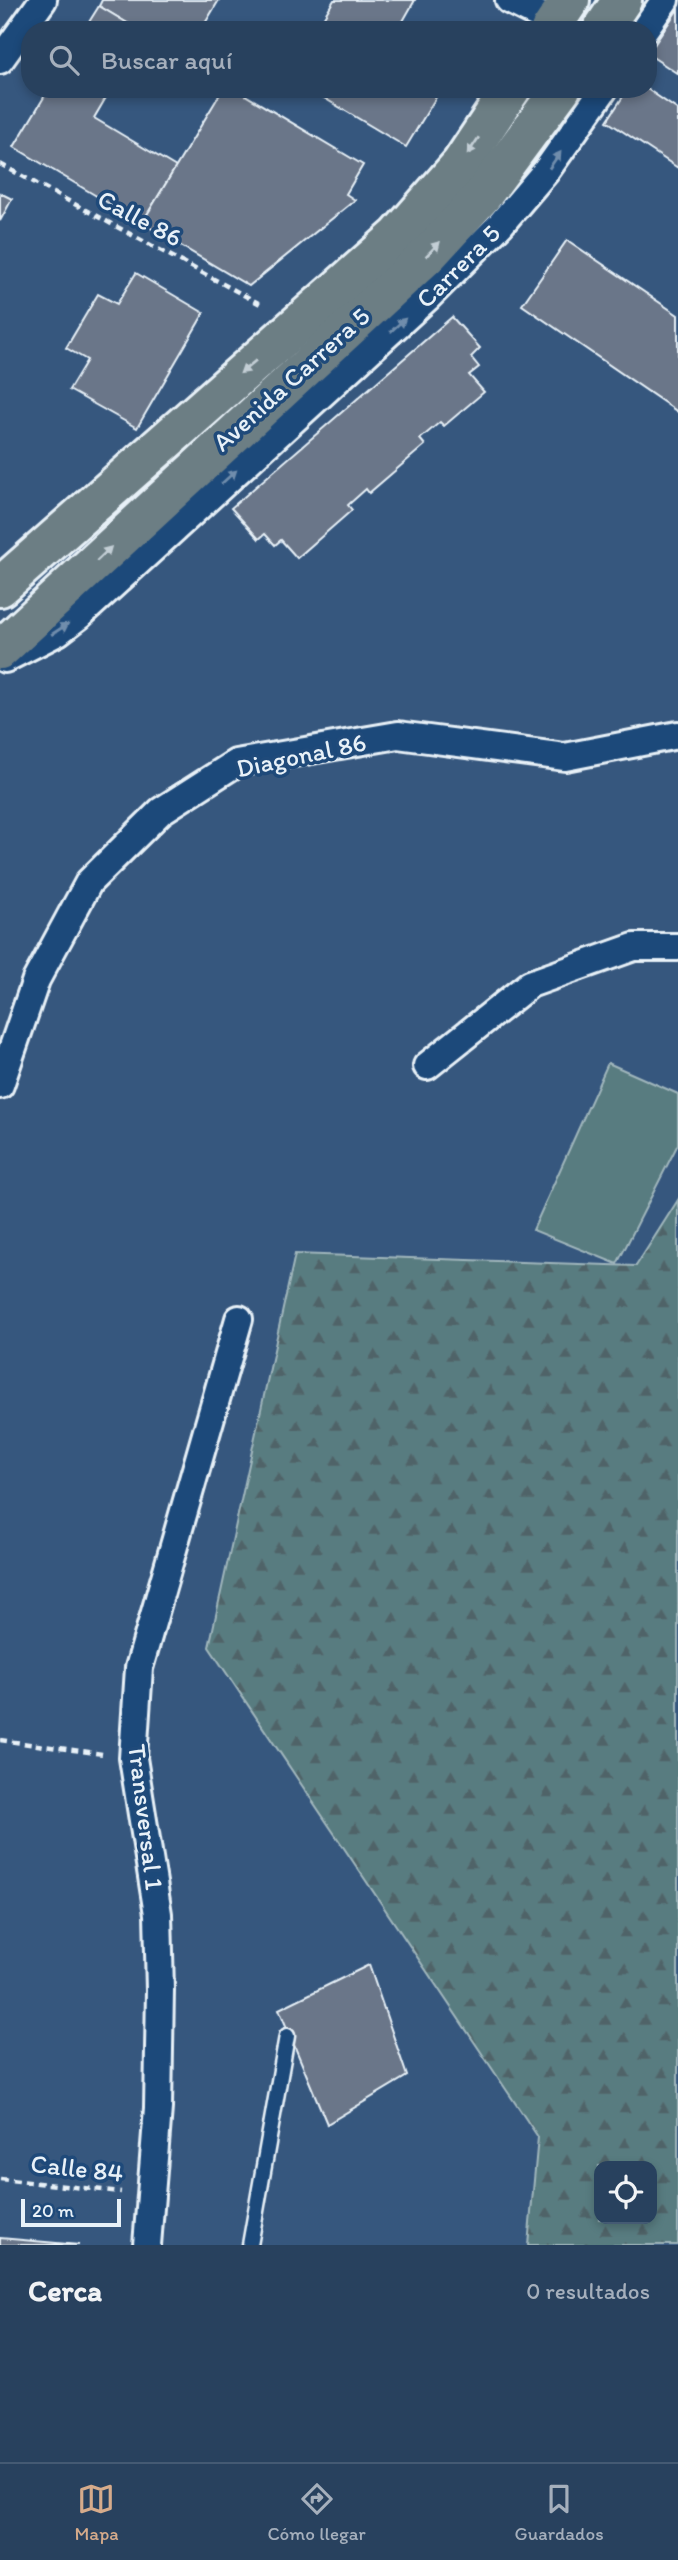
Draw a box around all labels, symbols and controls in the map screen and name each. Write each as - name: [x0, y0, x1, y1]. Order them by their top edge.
- search box: [21, 21, 657, 98]
- icon: search: [45, 41, 83, 79]
- text: Buscar aquí: [101, 44, 232, 76]
- one-way arrow: [466, 137, 480, 155]
- one-way arrow: [547, 151, 561, 169]
- street label: Calle 86: [92, 182, 188, 254]
- street label: Carrera 5: [409, 217, 507, 315]
- one-way arrow: [424, 241, 441, 258]
- street label: Avenida Carrera 5: [206, 300, 376, 458]
- one-way arrow: [389, 317, 406, 333]
- one-way arrow: [239, 359, 257, 375]
- one-way arrow: [220, 469, 238, 485]
- one-way arrow: [95, 546, 112, 562]
- one-way arrow: [51, 622, 69, 636]
- street label: Diagonal 86: [233, 726, 369, 784]
- street label: Transversal 1: [121, 1742, 171, 1892]
- street label: Calle 84: [29, 2147, 125, 2189]
- map controls: [594, 2161, 657, 2224]
- button: locate: [594, 2161, 657, 2224]
- scale bar: [21, 2196, 121, 2228]
- text: 20 m: [32, 2199, 74, 2222]
- text: Cerca: [28, 2272, 102, 2309]
- text: 0 resultados: [526, 2277, 650, 2305]
- tab: Mapa: [74, 2480, 119, 2545]
- tab: Cómo llegar: [267, 2480, 366, 2545]
- tab: Guardados: [515, 2480, 604, 2545]

